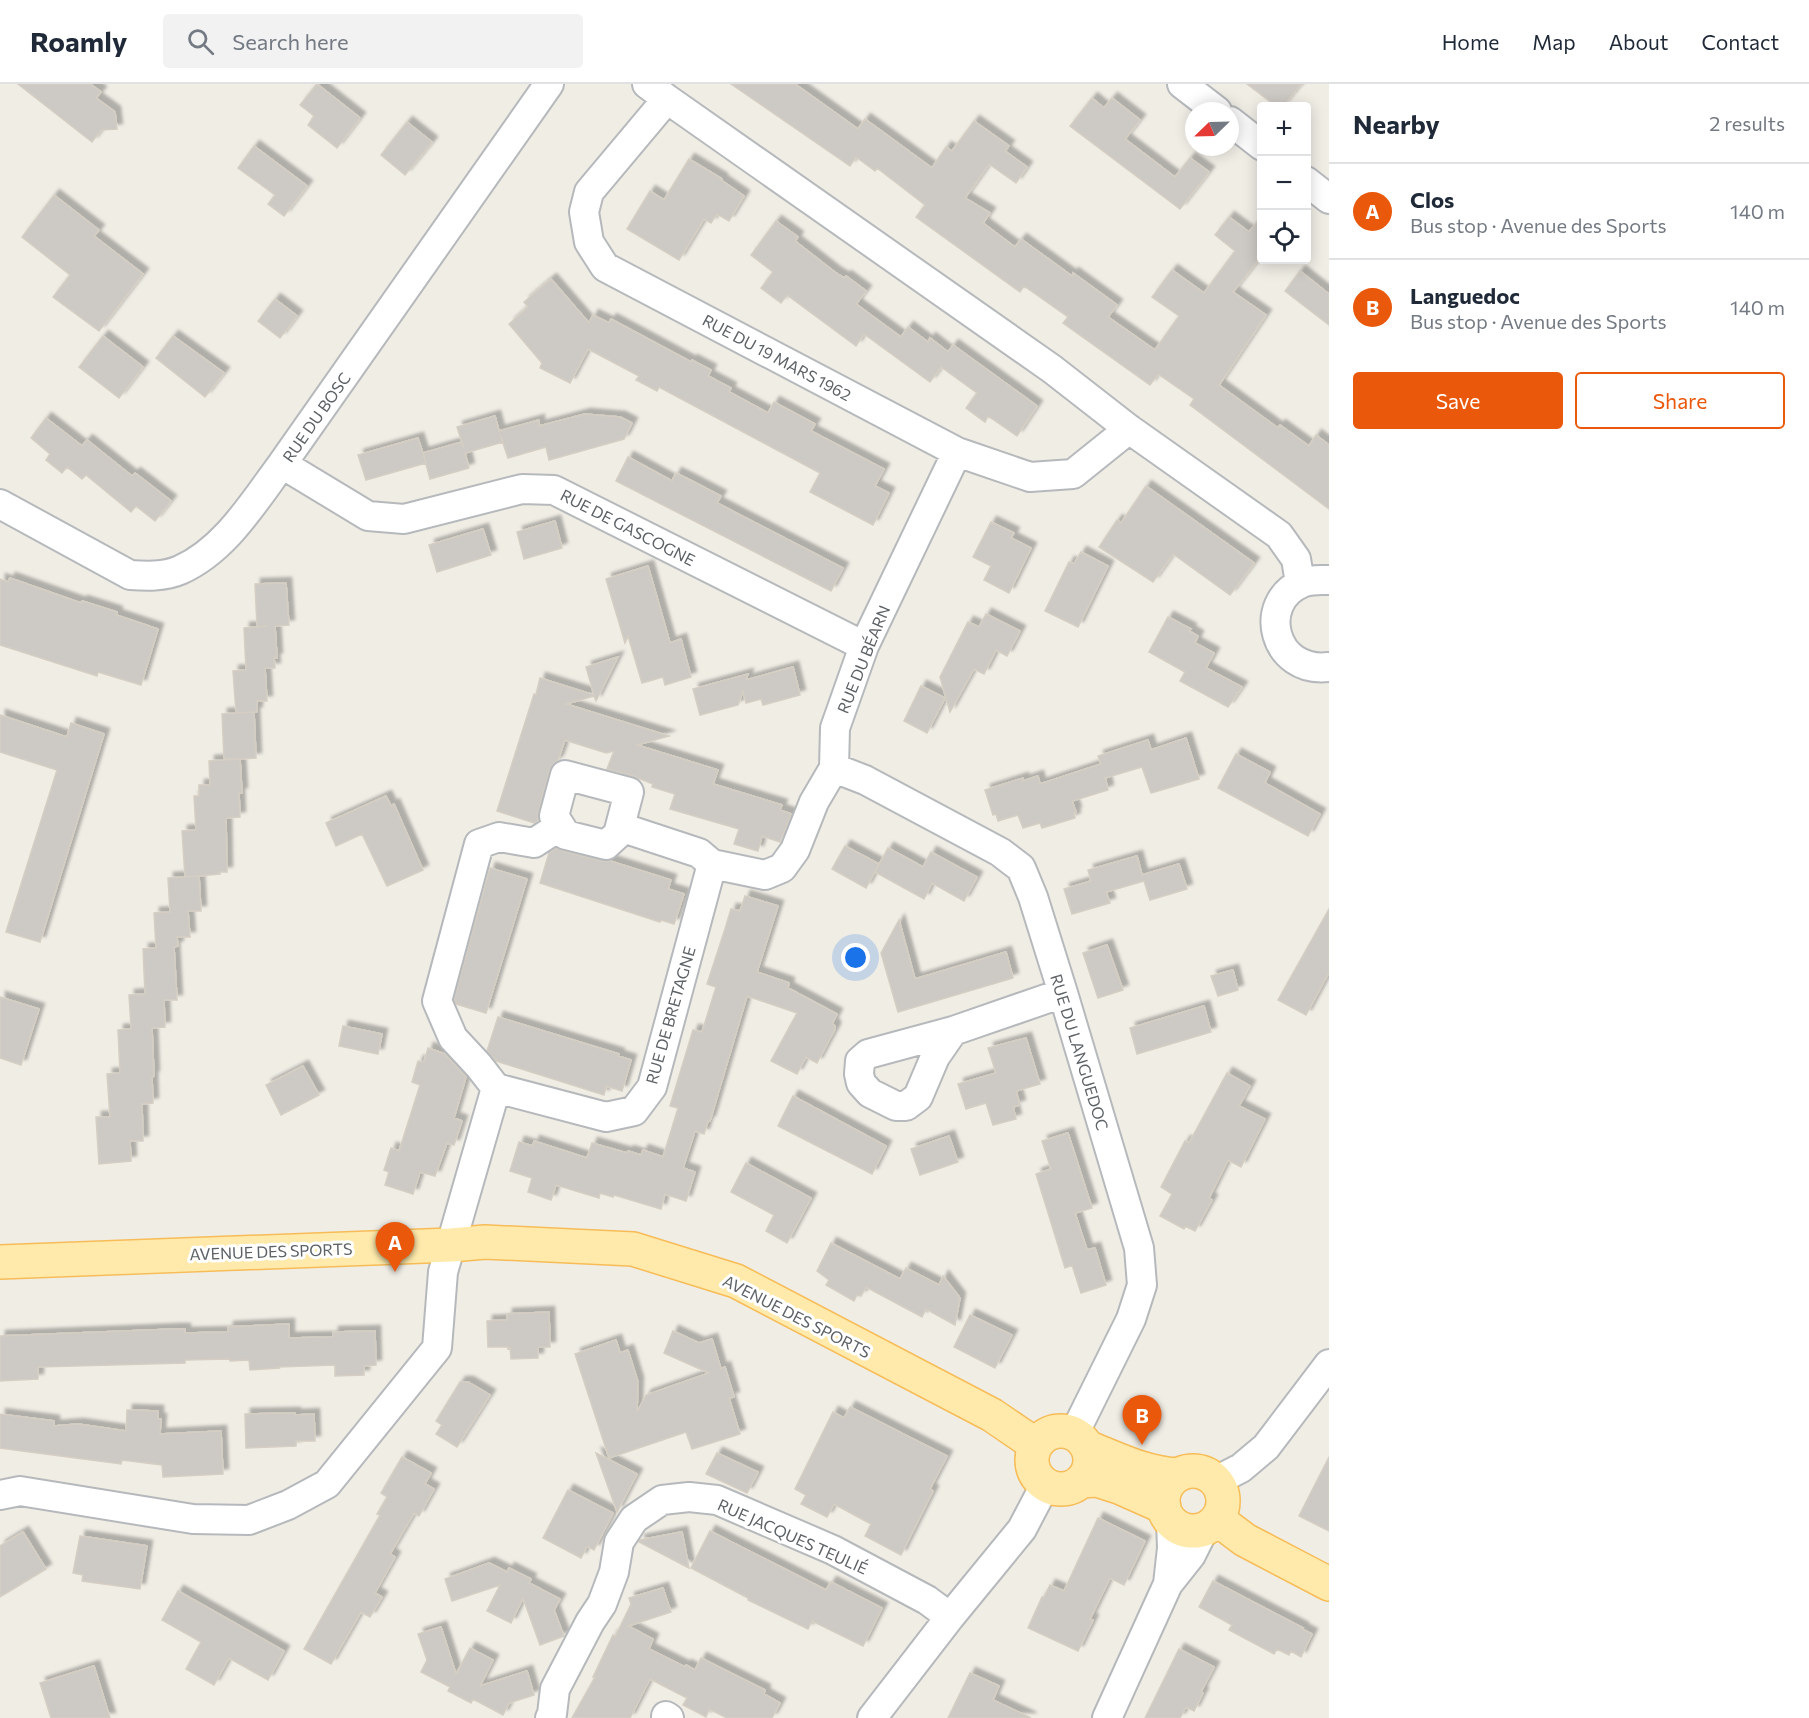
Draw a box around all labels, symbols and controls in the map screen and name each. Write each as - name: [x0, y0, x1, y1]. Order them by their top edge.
- search box: [163, 14, 583, 68]
- text: Roamly: [30, 24, 127, 58]
- icon: search: [184, 25, 217, 58]
- text: Search here: [232, 28, 349, 55]
- text: Home: [1442, 29, 1499, 54]
- text: Map: [1532, 29, 1576, 54]
- text: About: [1609, 29, 1668, 54]
- text: Contact: [1701, 29, 1779, 54]
- north arrow: [1185, 102, 1239, 156]
- map controls: [1257, 102, 1311, 264]
- button: +: [1257, 102, 1311, 156]
- text: Nearby: [1353, 108, 1440, 139]
- text: 2 results: [1709, 111, 1785, 135]
- button: −: [1257, 156, 1311, 210]
- text: Clos: [1410, 186, 1454, 213]
- text: A: [1365, 199, 1380, 223]
- text: 140 m: [1730, 199, 1785, 223]
- button: locate: [1257, 210, 1311, 264]
- text: Bus stop · Avenue des Sports: [1410, 213, 1667, 237]
- text: Languedoc: [1410, 282, 1520, 309]
- text: B: [1366, 295, 1379, 319]
- text: 140 m: [1730, 295, 1785, 319]
- text: Bus stop · Avenue des Sports: [1410, 309, 1667, 333]
- street label: RUE DU 19 MARS 1962: [700, 310, 855, 404]
- street label: RUE DU BOSC: [278, 369, 354, 465]
- button: Save: [1353, 372, 1563, 429]
- button: Share: [1575, 372, 1785, 429]
- street label: RUE DE GASCOGNE: [558, 485, 698, 569]
- street label: RUE DU BÉARN: [833, 602, 893, 716]
- your location: [841, 943, 870, 972]
- street label: RUE DE BRETAGNE: [641, 944, 699, 1086]
- street label: RUE DU LANGUEDOC: [1047, 972, 1113, 1132]
- pin: A: [376, 1222, 414, 1272]
- street label: AVENUE DES SPORTS: [189, 1239, 353, 1263]
- street label: AVENUE DES SPORTS: [720, 1271, 874, 1361]
- pin: B: [1122, 1396, 1162, 1445]
- street label: RUE JACQUES TEULIÉ: [715, 1494, 871, 1578]

